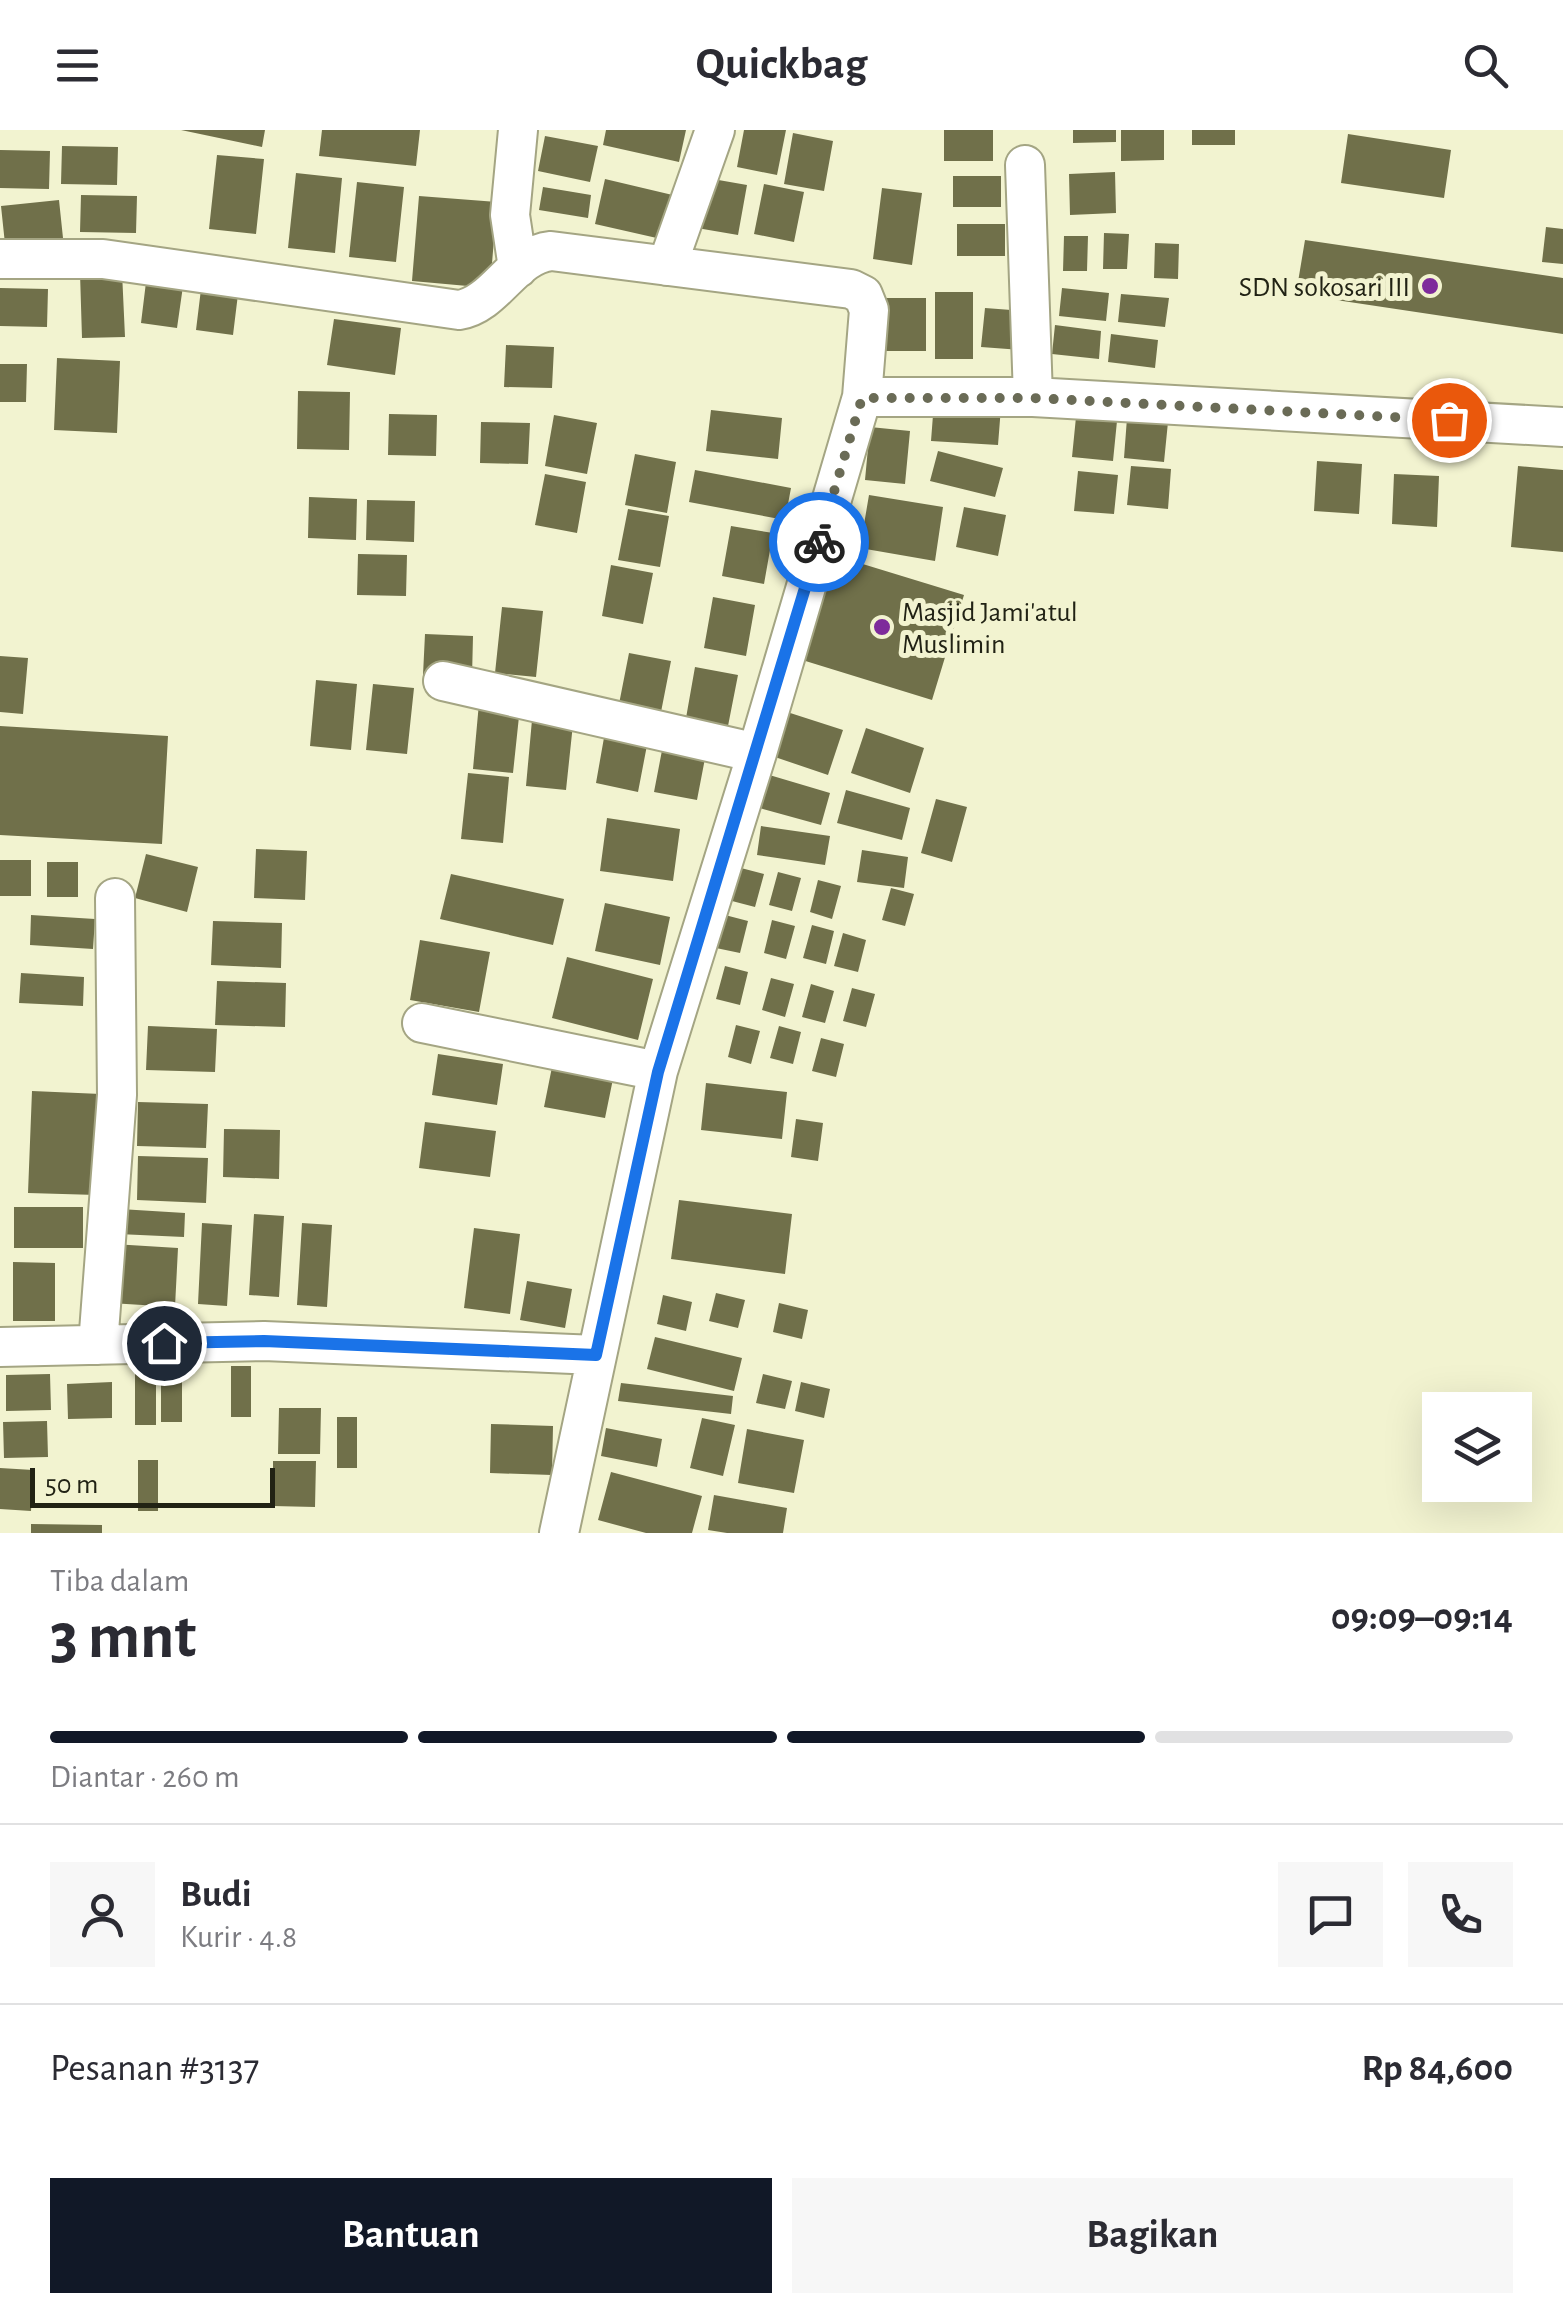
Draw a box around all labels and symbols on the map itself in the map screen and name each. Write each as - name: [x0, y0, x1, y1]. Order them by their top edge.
- place label: SDN sokosari III: [1239, 274, 1410, 302]
- marker: SDN sokosari III: [1419, 275, 1441, 297]
- pin: [1407, 378, 1492, 463]
- courier: [769, 492, 869, 592]
- place label: Masjid Jami'atul Muslimin: [902, 599, 1078, 659]
- marker: Masjid Jami'atul Muslimin: [871, 616, 893, 638]
- pin: [122, 1301, 207, 1386]
- scale bar: [30, 1463, 275, 1508]

